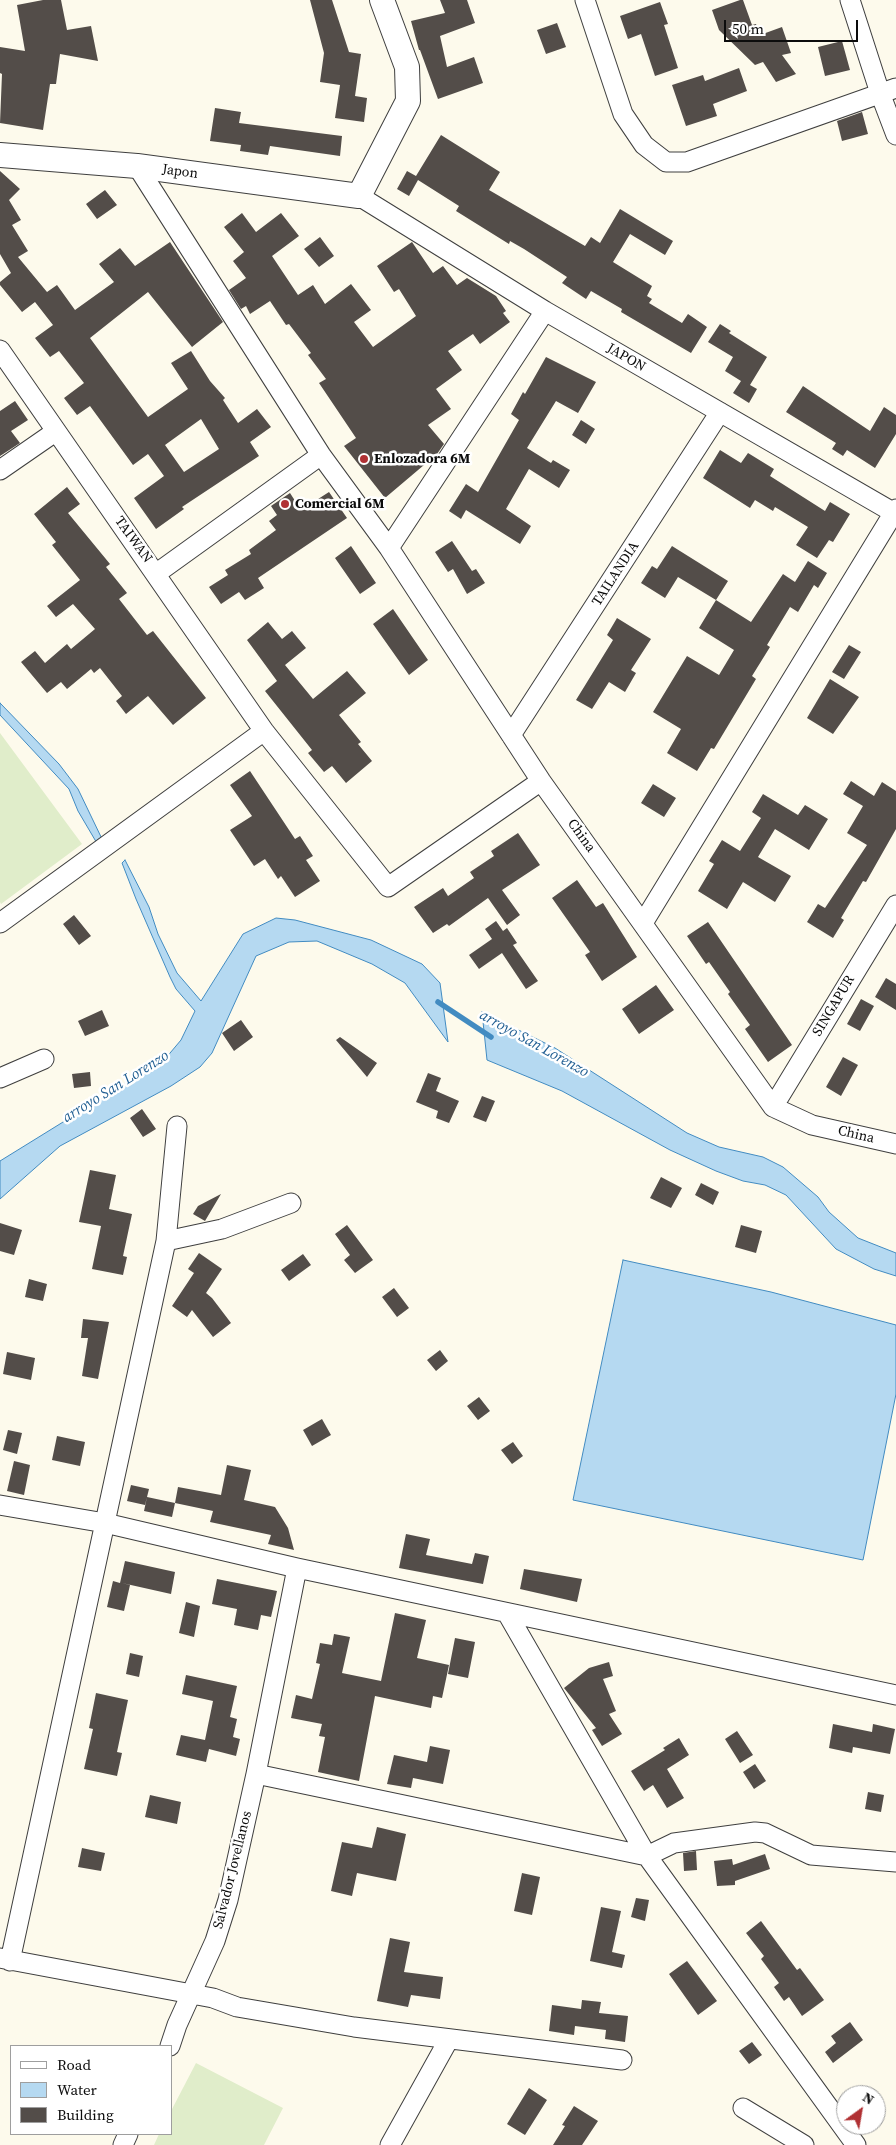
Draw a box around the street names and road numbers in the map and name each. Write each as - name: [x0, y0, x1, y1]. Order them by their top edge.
- street label: Japon: [161, 161, 199, 183]
- street label: JAPON: [604, 340, 648, 376]
- street label: TAIWAN: [111, 514, 155, 566]
- street label: TAILANDIA: [589, 539, 643, 609]
- street label: China: [563, 816, 599, 856]
- street label: SINGAPUR: [809, 973, 859, 1039]
- street label: China: [836, 1123, 876, 1147]
- street label: Salvador Jovellanos: [210, 1809, 256, 1931]

